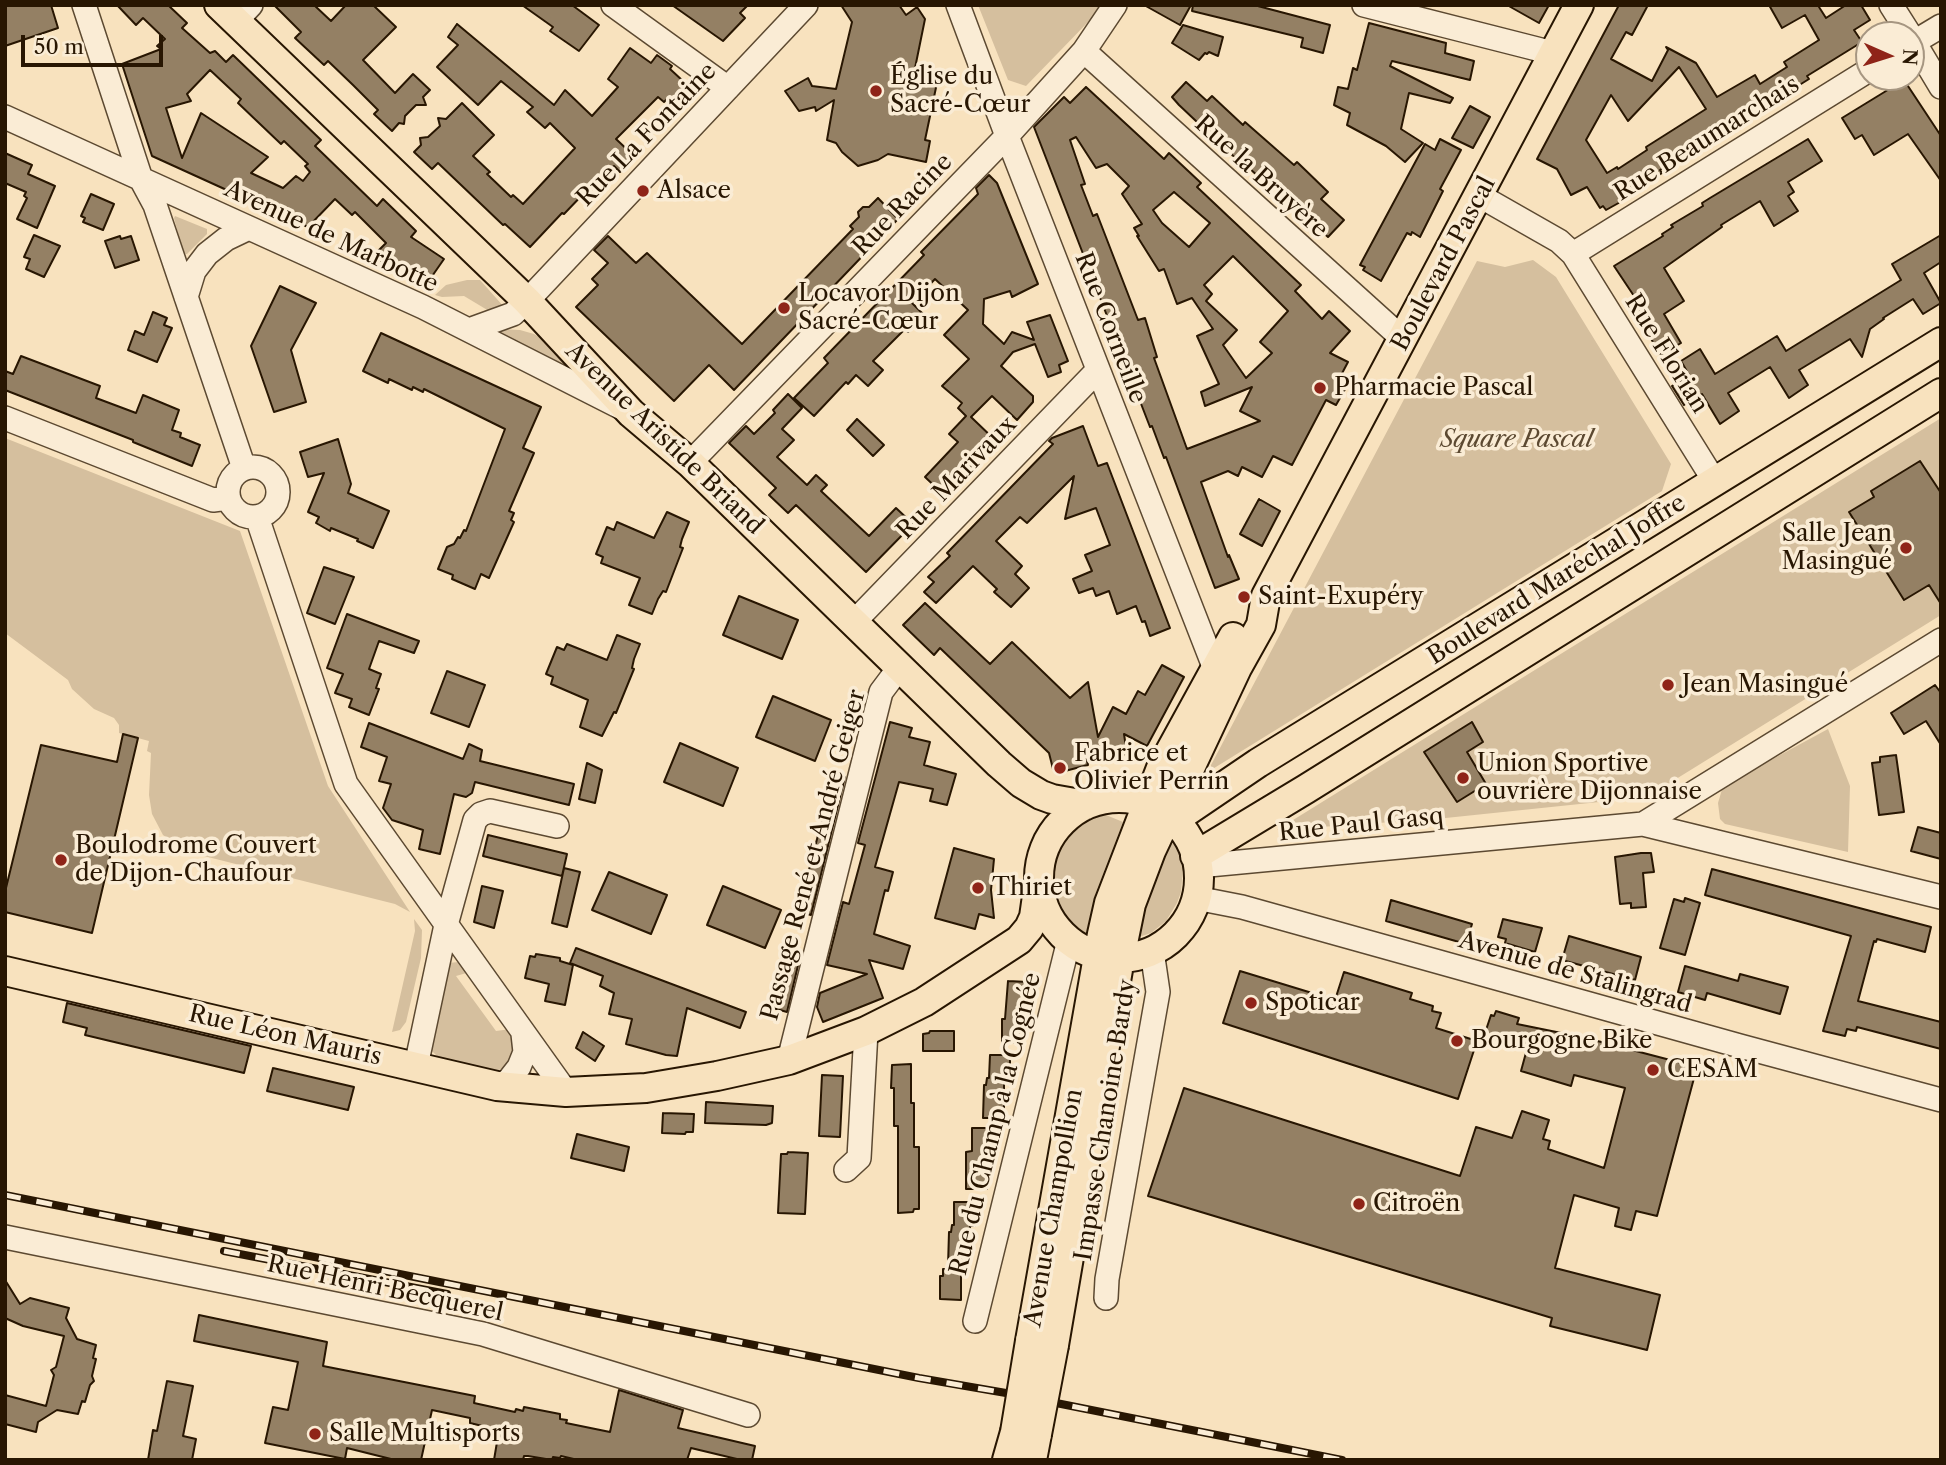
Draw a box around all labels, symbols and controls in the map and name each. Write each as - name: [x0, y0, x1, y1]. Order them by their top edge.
- scale bar: [24, 21, 166, 65]
- north arrow: [1855, 21, 1925, 91]
- text: 50 m: [34, 34, 84, 59]
- text: N: [1898, 48, 1921, 66]
- street label: Rue La Fontaine: [571, 57, 723, 213]
- place label: Église du Sacré-Cœur: [890, 63, 1031, 119]
- street label: Rue Beaumarchais: [1609, 70, 1805, 208]
- marker: Église du Sacré-Cœur: [868, 83, 884, 99]
- street label: Rue la Bruyère: [1189, 110, 1333, 244]
- street label: Rue Racine: [847, 148, 959, 262]
- street label: Boulevard Pascal: [1386, 172, 1502, 356]
- street label: Avenue de Marbotte: [220, 175, 442, 299]
- place label: Alsace: [657, 177, 731, 205]
- marker: Alsace: [635, 183, 651, 199]
- street label: Rue Corneille: [1068, 249, 1152, 407]
- place label: Locavor Dijon Sacré-Cœur: [798, 280, 960, 336]
- street label: Rue Florian: [1618, 289, 1714, 419]
- marker: Locavor Dijon Sacré-Cœur: [776, 300, 792, 316]
- street label: Avenue Aristide Briand: [559, 337, 769, 541]
- place label: Pharmacie Pascal: [1334, 374, 1533, 402]
- marker: Pharmacie Pascal: [1312, 380, 1328, 396]
- street label: Rue Marivaux: [891, 411, 1023, 545]
- park label: Square Pascal: [1440, 426, 1594, 454]
- street label: Boulevard Maréchal Joffre: [1423, 489, 1691, 671]
- place label: Salle Jean Masingué: [1782, 520, 1892, 576]
- marker: Salle Jean Masingué: [1898, 540, 1914, 556]
- place label: Saint-Exupéry: [1258, 583, 1424, 611]
- marker: Saint-Exupéry: [1236, 589, 1252, 605]
- place label: Jean Masingué: [1682, 671, 1848, 699]
- marker: Jean Masingué: [1660, 677, 1676, 693]
- street label: Passage René et André Geiger: [756, 686, 872, 1024]
- place label: Fabrice et Olivier Perrin: [1074, 740, 1229, 796]
- place label: Union Sportive ouvrière Dijonnaise: [1477, 750, 1702, 806]
- marker: Fabrice et Olivier Perrin: [1052, 760, 1068, 776]
- marker: Union Sportive ouvrière Dijonnaise: [1455, 770, 1471, 786]
- street label: Rue Paul Gasq: [1277, 802, 1445, 848]
- place label: Boulodrome Couvert de Dijon-Chaufour: [75, 832, 316, 888]
- marker: Boulodrome Couvert de Dijon-Chaufour: [53, 852, 69, 868]
- place label: Thiriet: [992, 874, 1072, 902]
- marker: Thiriet: [970, 880, 986, 896]
- street label: Avenue de Stalingrad: [1455, 926, 1695, 1020]
- street label: Rue du Champ à la Cognée: [944, 970, 1048, 1278]
- street label: Impasse Chanoine Bardy: [1070, 977, 1142, 1263]
- place label: Spoticar: [1265, 989, 1360, 1017]
- marker: Spoticar: [1243, 995, 1259, 1011]
- street label: Rue Léon Mauris: [186, 1000, 384, 1072]
- place label: Bourgogne Bike: [1471, 1027, 1652, 1055]
- marker: Bourgogne Bike: [1449, 1033, 1465, 1049]
- place label: CESAM: [1667, 1056, 1758, 1084]
- marker: CESAM: [1645, 1062, 1661, 1078]
- street label: Avenue Champollion: [1019, 1087, 1089, 1329]
- place label: Citroën: [1373, 1190, 1460, 1218]
- marker: Citroën: [1351, 1196, 1367, 1212]
- street label: Rue Henri Becquerel: [264, 1250, 506, 1328]
- place label: Salle Multisports: [329, 1420, 521, 1448]
- marker: Salle Multisports: [307, 1426, 323, 1442]

